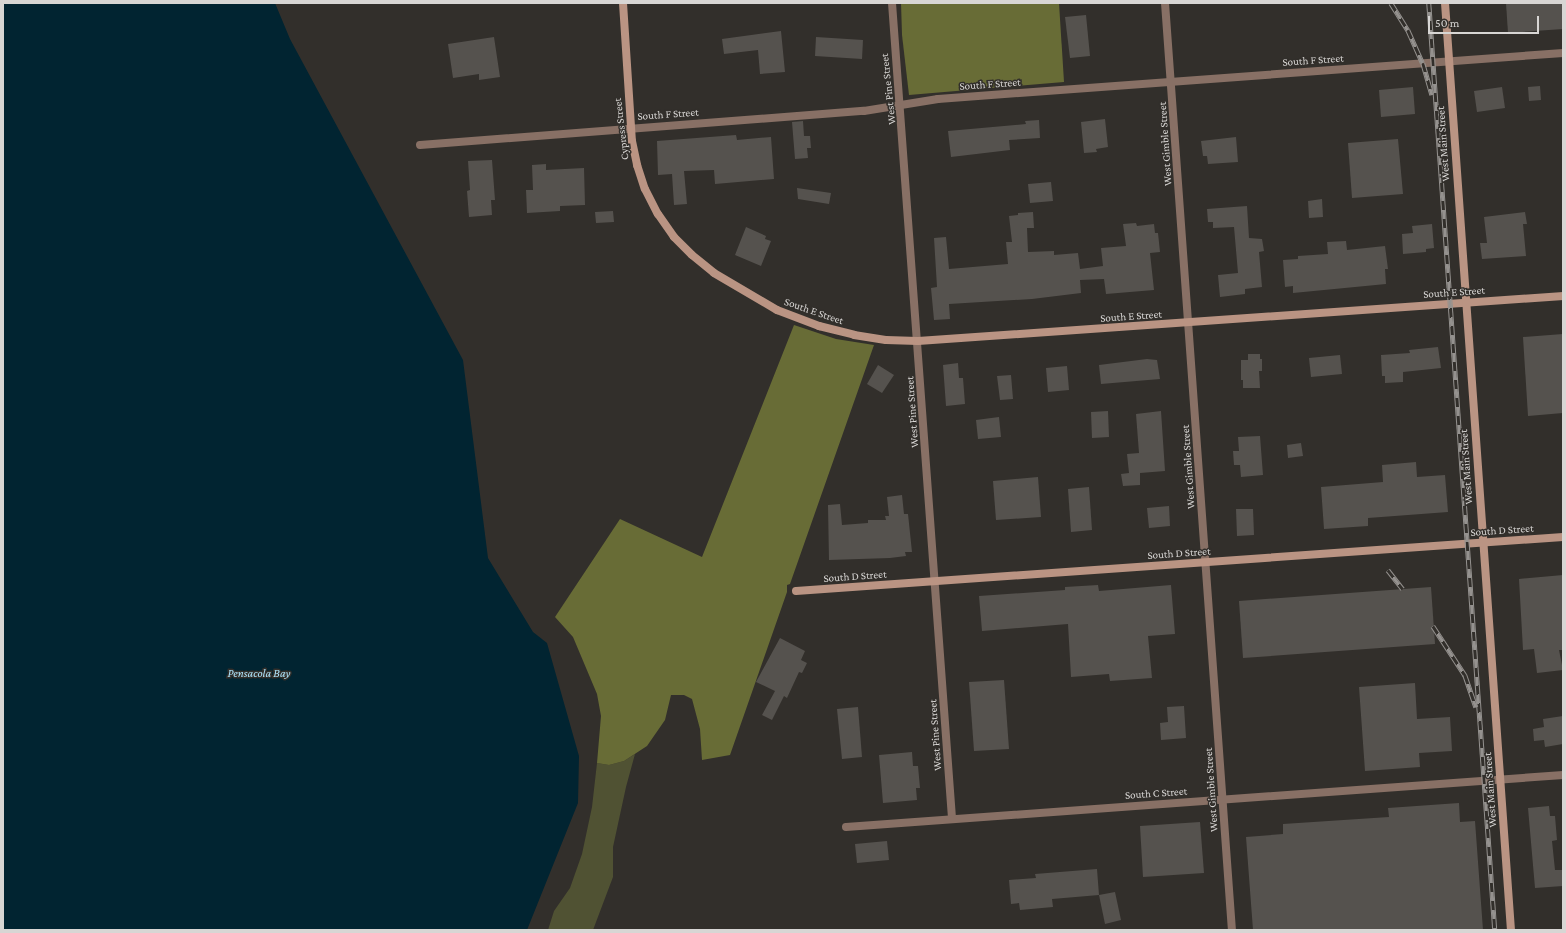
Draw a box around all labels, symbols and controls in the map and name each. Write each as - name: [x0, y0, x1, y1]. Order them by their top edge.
- scale bar: [1430, 8, 1541, 34]
- text: 50 m: [1435, 16, 1459, 30]
- street label: South F Street: [1282, 51, 1344, 69]
- street label: West Pine Street: [878, 53, 898, 125]
- street label: South F Street: [959, 75, 1021, 93]
- street label: Cypress Street: [611, 97, 631, 161]
- street label: West Gimble Street: [1155, 101, 1175, 187]
- street label: South F Street: [637, 105, 699, 123]
- street label: West Main Street: [1434, 106, 1452, 182]
- street label: South E Street: [1423, 283, 1485, 301]
- street label: South E Street: [783, 295, 845, 327]
- street label: South E Street: [1100, 307, 1162, 325]
- street label: West Pine Street: [903, 376, 921, 448]
- street label: West Gimble Street: [1178, 424, 1198, 510]
- street label: West Main Street: [1457, 429, 1475, 505]
- street label: South D Street: [1470, 521, 1534, 539]
- street label: South D Street: [1147, 544, 1211, 562]
- street label: South D Street: [823, 567, 887, 585]
- water label: Pensacola Bay: [227, 667, 291, 681]
- street label: West Pine Street: [926, 699, 944, 771]
- street label: West Gimble Street: [1201, 747, 1221, 833]
- street label: West Main Street: [1481, 752, 1499, 828]
- street label: South C Street: [1124, 784, 1188, 802]

